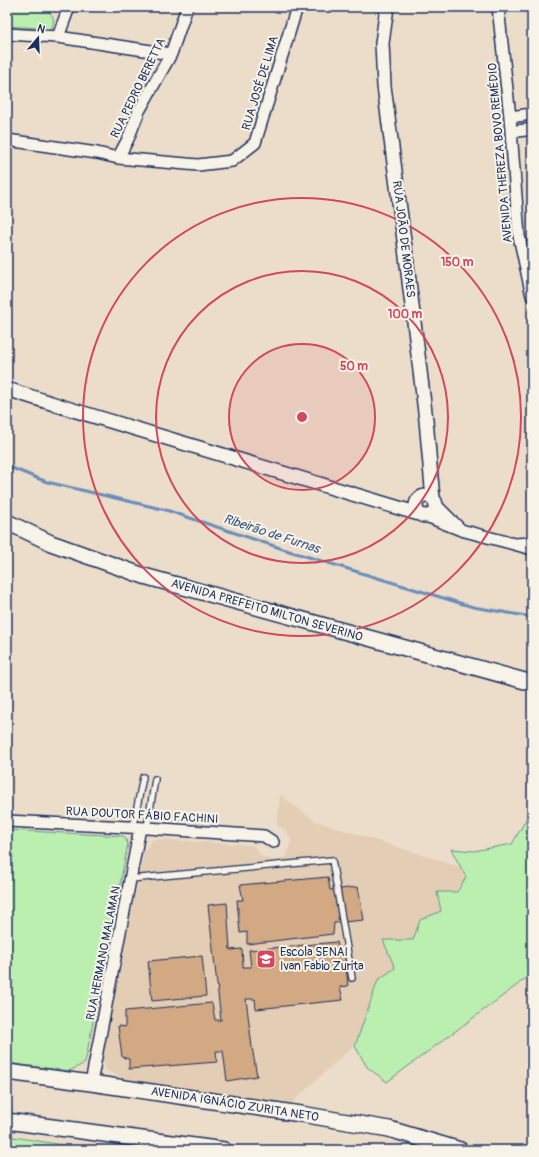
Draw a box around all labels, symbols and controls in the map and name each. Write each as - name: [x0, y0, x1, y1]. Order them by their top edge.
- north arrow: [18, 18, 58, 58]
- text: N: [35, 22, 47, 37]
- street label: RUA JOSÉ DE LIMA: [238, 34, 282, 132]
- street label: RUA PEDRO BERETTA: [108, 35, 169, 141]
- street label: AVENIDA THEREZA BOVO REMÉDIO: [484, 62, 516, 244]
- street label: RUA JOÃO DE MORAES: [389, 180, 419, 298]
- text: 150 m: [441, 255, 474, 270]
- text: 100 m: [388, 307, 423, 322]
- text: 50 m: [340, 359, 368, 374]
- centre of rings: [295, 410, 309, 424]
- water label: Ribeirão de Furnas: [222, 511, 324, 558]
- street label: AVENIDA PREFEITO MILTON SEVERINO: [169, 576, 365, 645]
- street label: RUA DOUTOR FÁBIO FACHINI: [65, 803, 219, 827]
- street label: RUA HERMANO MALAMAN: [83, 885, 124, 1021]
- place label: Escola SENAI Ivan Fabio Zurita: [280, 945, 364, 974]
- school or university icon: Escola SENAI Ivan Fabio Zurita: [255, 948, 277, 970]
- street label: AVENIDA IGNÁCIO ZURITA NETO: [150, 1083, 320, 1125]

